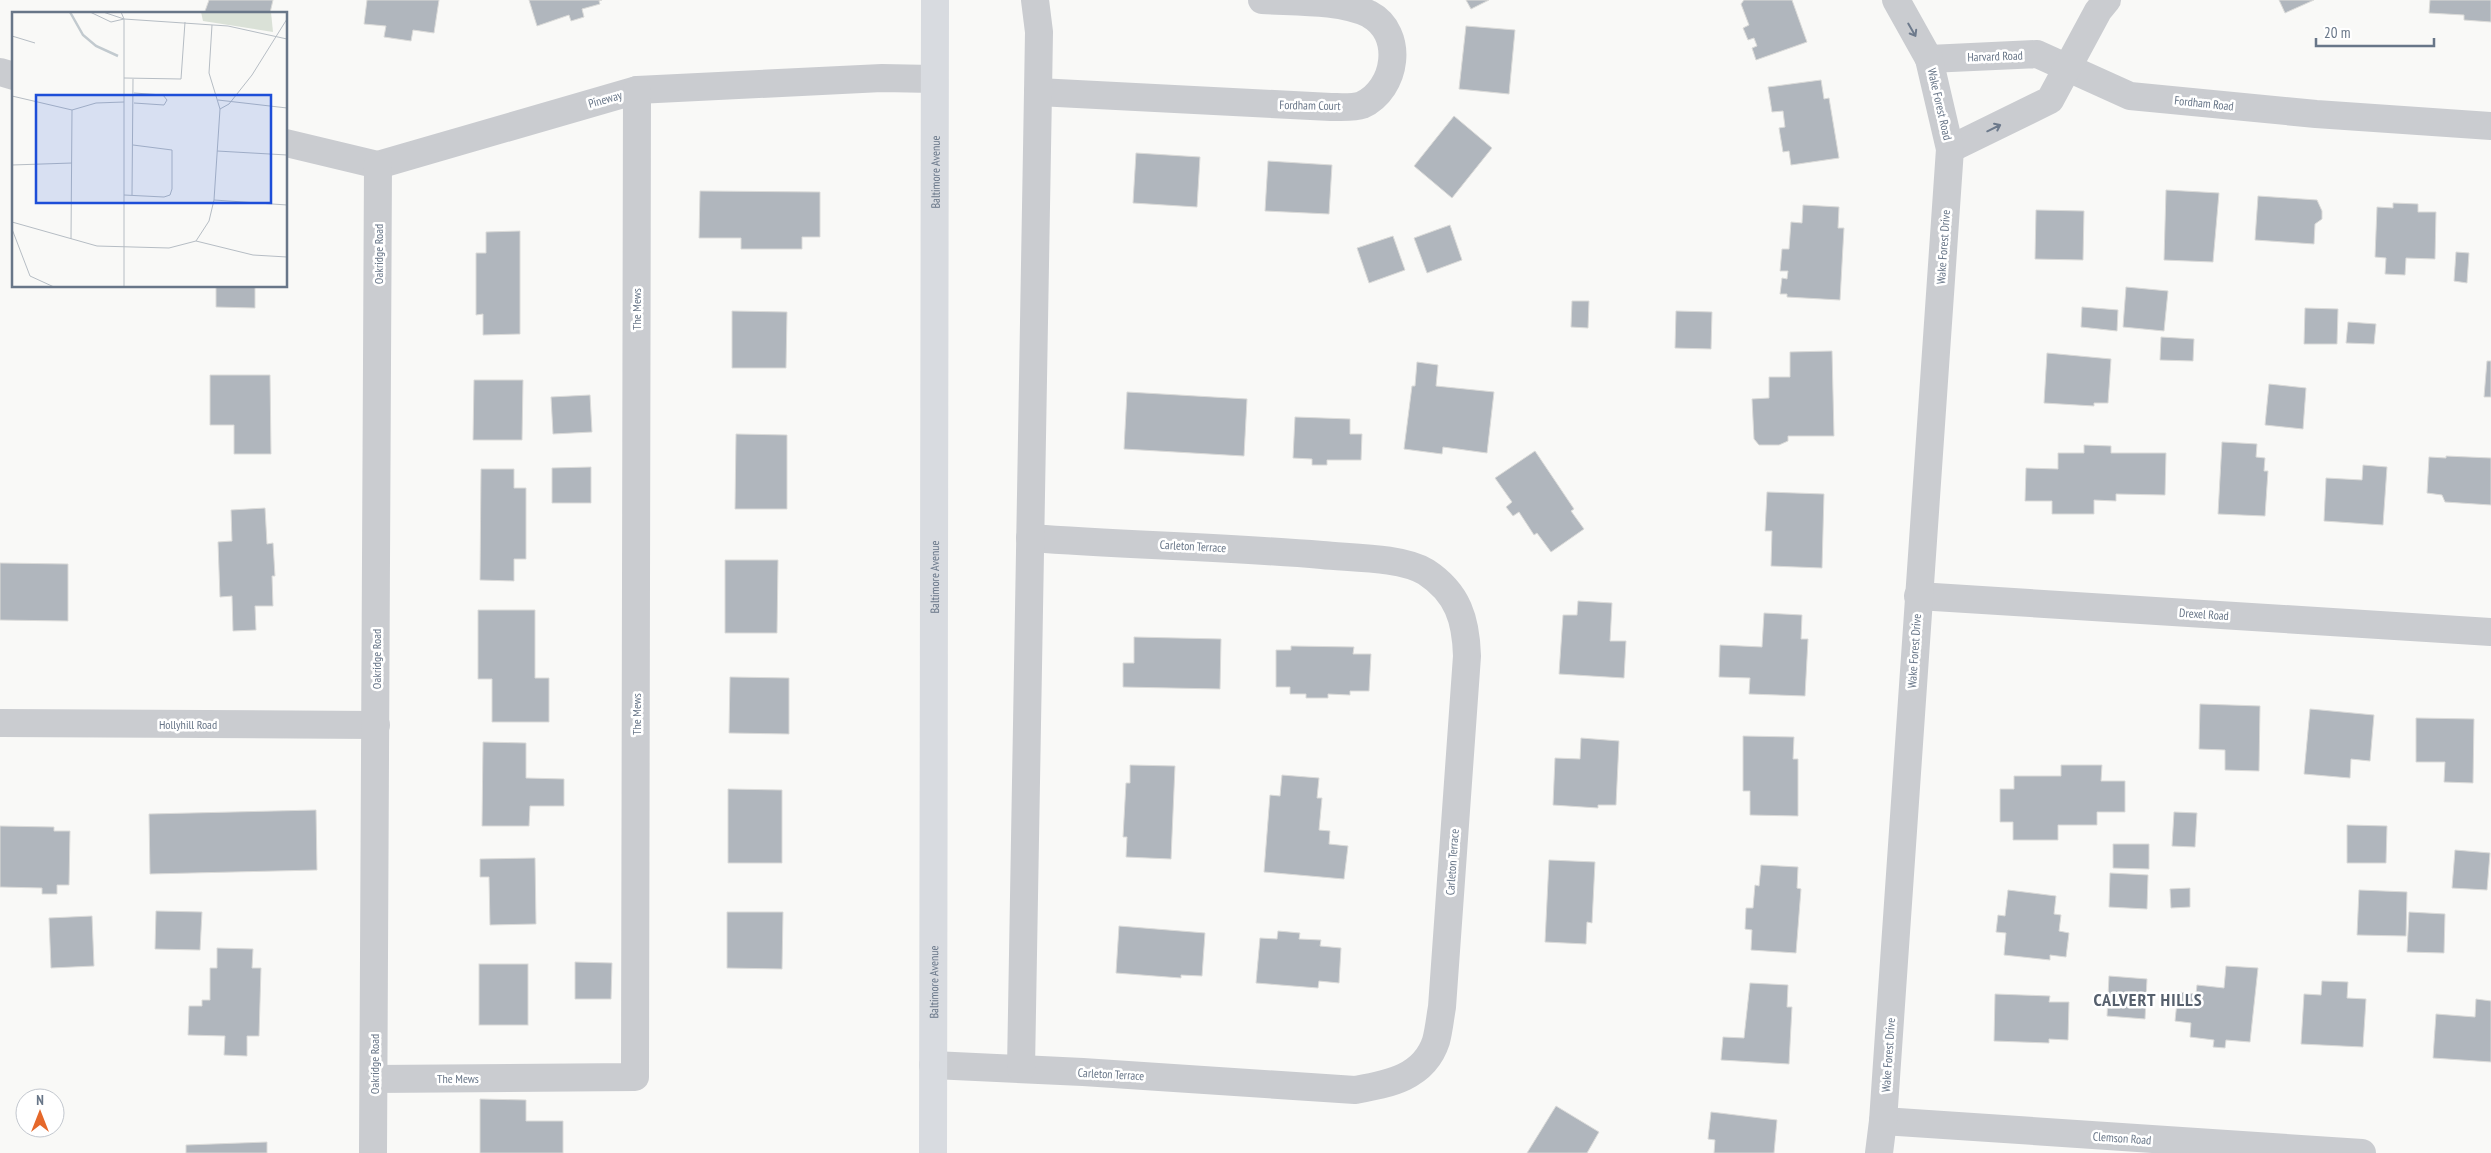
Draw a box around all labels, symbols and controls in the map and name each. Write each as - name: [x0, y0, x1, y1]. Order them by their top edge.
- inset map: [12, 12, 288, 288]
- scale bar: [2316, 15, 2434, 47]
- one-way arrow: [1907, 22, 1917, 36]
- text: 20 m: [2324, 23, 2350, 42]
- street label: Harvard Road: [1967, 48, 2023, 64]
- street label: Wake Forest Road: [1924, 67, 1956, 141]
- street label: Pineway: [586, 87, 624, 111]
- street label: Fordham Road: [2174, 92, 2234, 114]
- street label: Fordham Court: [1279, 97, 1342, 113]
- one-way arrow: [1986, 122, 2001, 132]
- street label: Baltimore Avenue: [927, 135, 942, 209]
- street label: Wake Forest Drive: [1933, 209, 1953, 285]
- street label: Oakridge Road: [371, 224, 386, 284]
- street label: The Mews: [629, 288, 644, 330]
- street label: Carleton Terrace: [1159, 537, 1227, 555]
- street label: Baltimore Avenue: [926, 540, 942, 614]
- street label: Drexel Road: [2179, 605, 2229, 623]
- street label: Wake Forest Drive: [1904, 613, 1924, 689]
- street label: Oakridge Road: [369, 629, 384, 689]
- street label: The Mews: [629, 693, 644, 735]
- street label: Hollyhill Road: [159, 717, 217, 732]
- street label: Carleton Terrace: [1442, 828, 1462, 896]
- street label: Baltimore Avenue: [926, 945, 941, 1019]
- district label: CALVERT HILLS: [2093, 988, 2203, 1011]
- street label: Wake Forest Drive: [1878, 1017, 1898, 1093]
- street label: Oakridge Road: [367, 1034, 382, 1094]
- street label: Carleton Terrace: [1077, 1065, 1145, 1083]
- street label: The Mews: [437, 1071, 479, 1086]
- north arrow: [15, 1088, 65, 1138]
- text: N: [36, 1091, 44, 1109]
- street label: Clemson Road: [2092, 1128, 2152, 1148]

